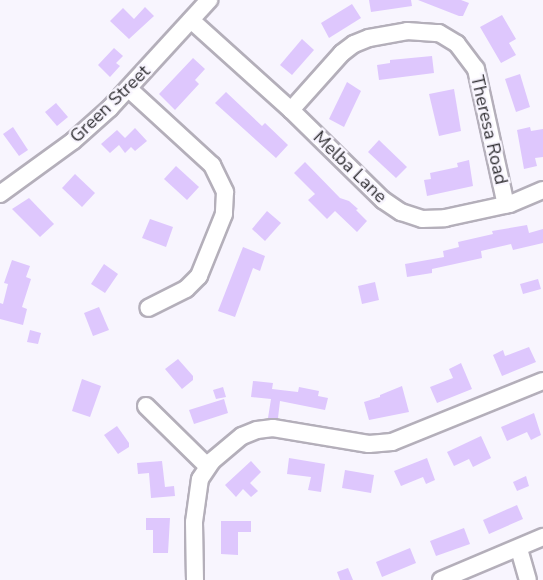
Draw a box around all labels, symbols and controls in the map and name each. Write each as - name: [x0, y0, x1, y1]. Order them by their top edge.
- street label: Green Street: [66, 61, 154, 147]
- street label: Theresa Road: [466, 73, 512, 187]
- street label: Melba Lane: [309, 127, 391, 207]

